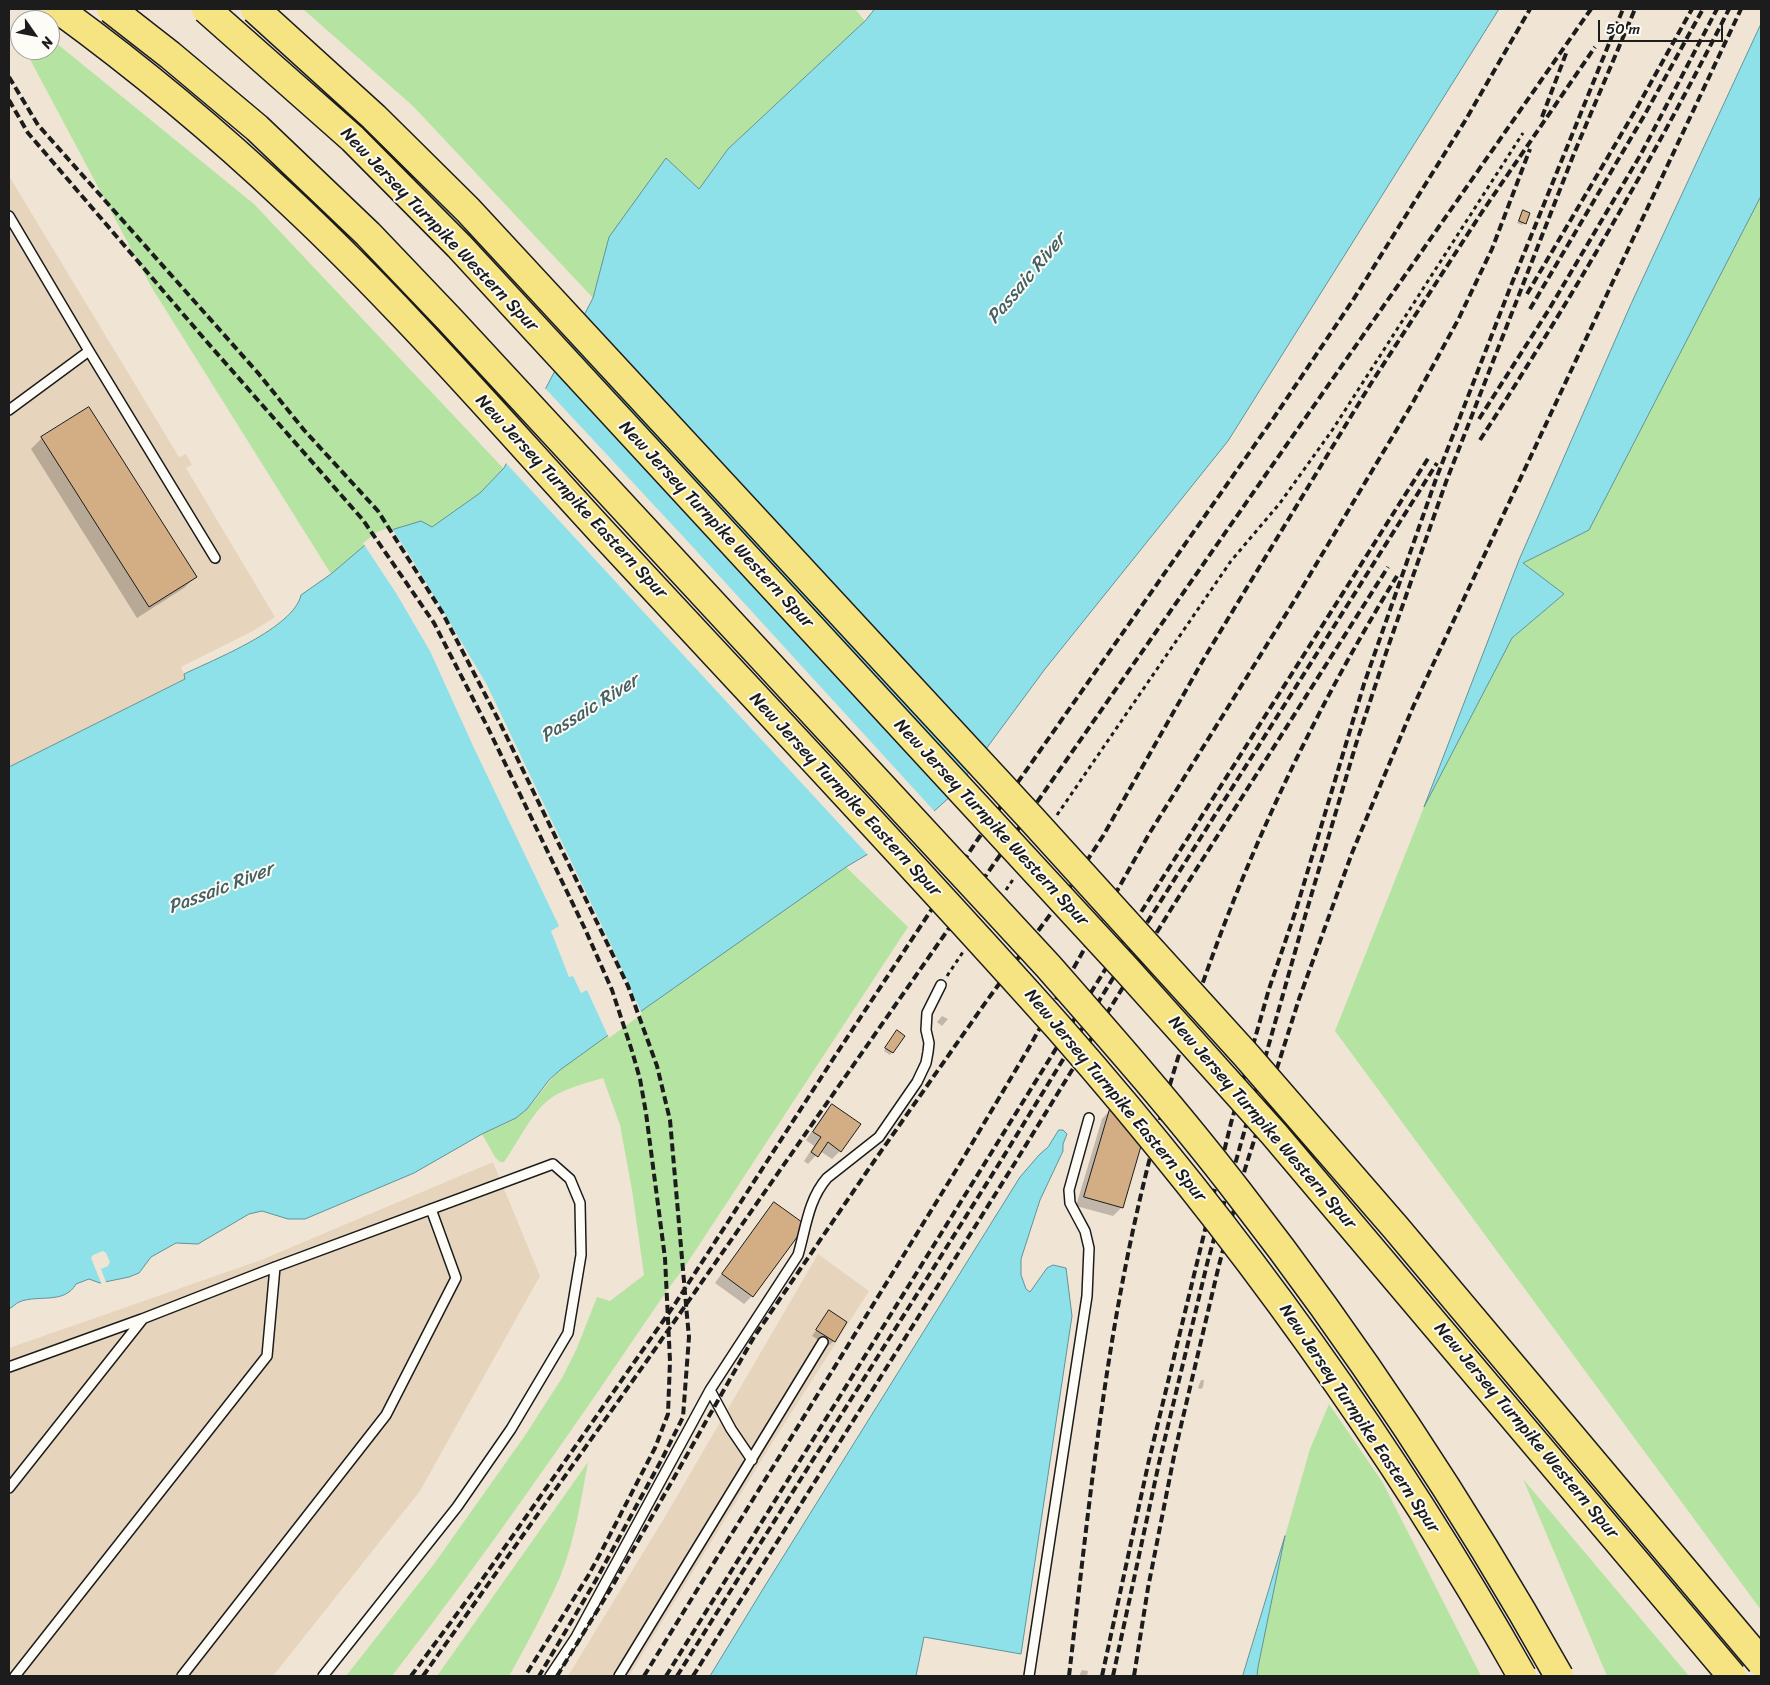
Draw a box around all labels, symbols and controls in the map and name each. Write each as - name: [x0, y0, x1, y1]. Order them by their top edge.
- north arrow: [10, 10, 60, 60]
- scale bar: [1600, 10, 1725, 42]
- text: 50 m: [1606, 16, 1640, 42]
- text: N: [34, 32, 60, 54]
- street label: New Jersey Turnpike Western Spur: [335, 123, 543, 337]
- water label: Passaic River: [983, 229, 1071, 329]
- street label: New Jersey Turnpike Eastern Spur: [470, 390, 672, 604]
- street label: New Jersey Turnpike Western Spur: [614, 417, 818, 633]
- water label: Passaic River: [537, 670, 643, 748]
- street label: New Jersey Turnpike Eastern Spur: [744, 688, 946, 902]
- street label: New Jersey Turnpike Western Spur: [889, 715, 1093, 931]
- water label: Passaic River: [165, 858, 277, 920]
- street label: New Jersey Turnpike Eastern Spur: [1019, 985, 1211, 1207]
- street label: New Jersey Turnpike Western Spur: [1163, 1012, 1361, 1234]
- street label: New Jersey Turnpike Eastern Spur: [1274, 1300, 1444, 1538]
- street label: New Jersey Turnpike Western Spur: [1429, 1318, 1623, 1544]

